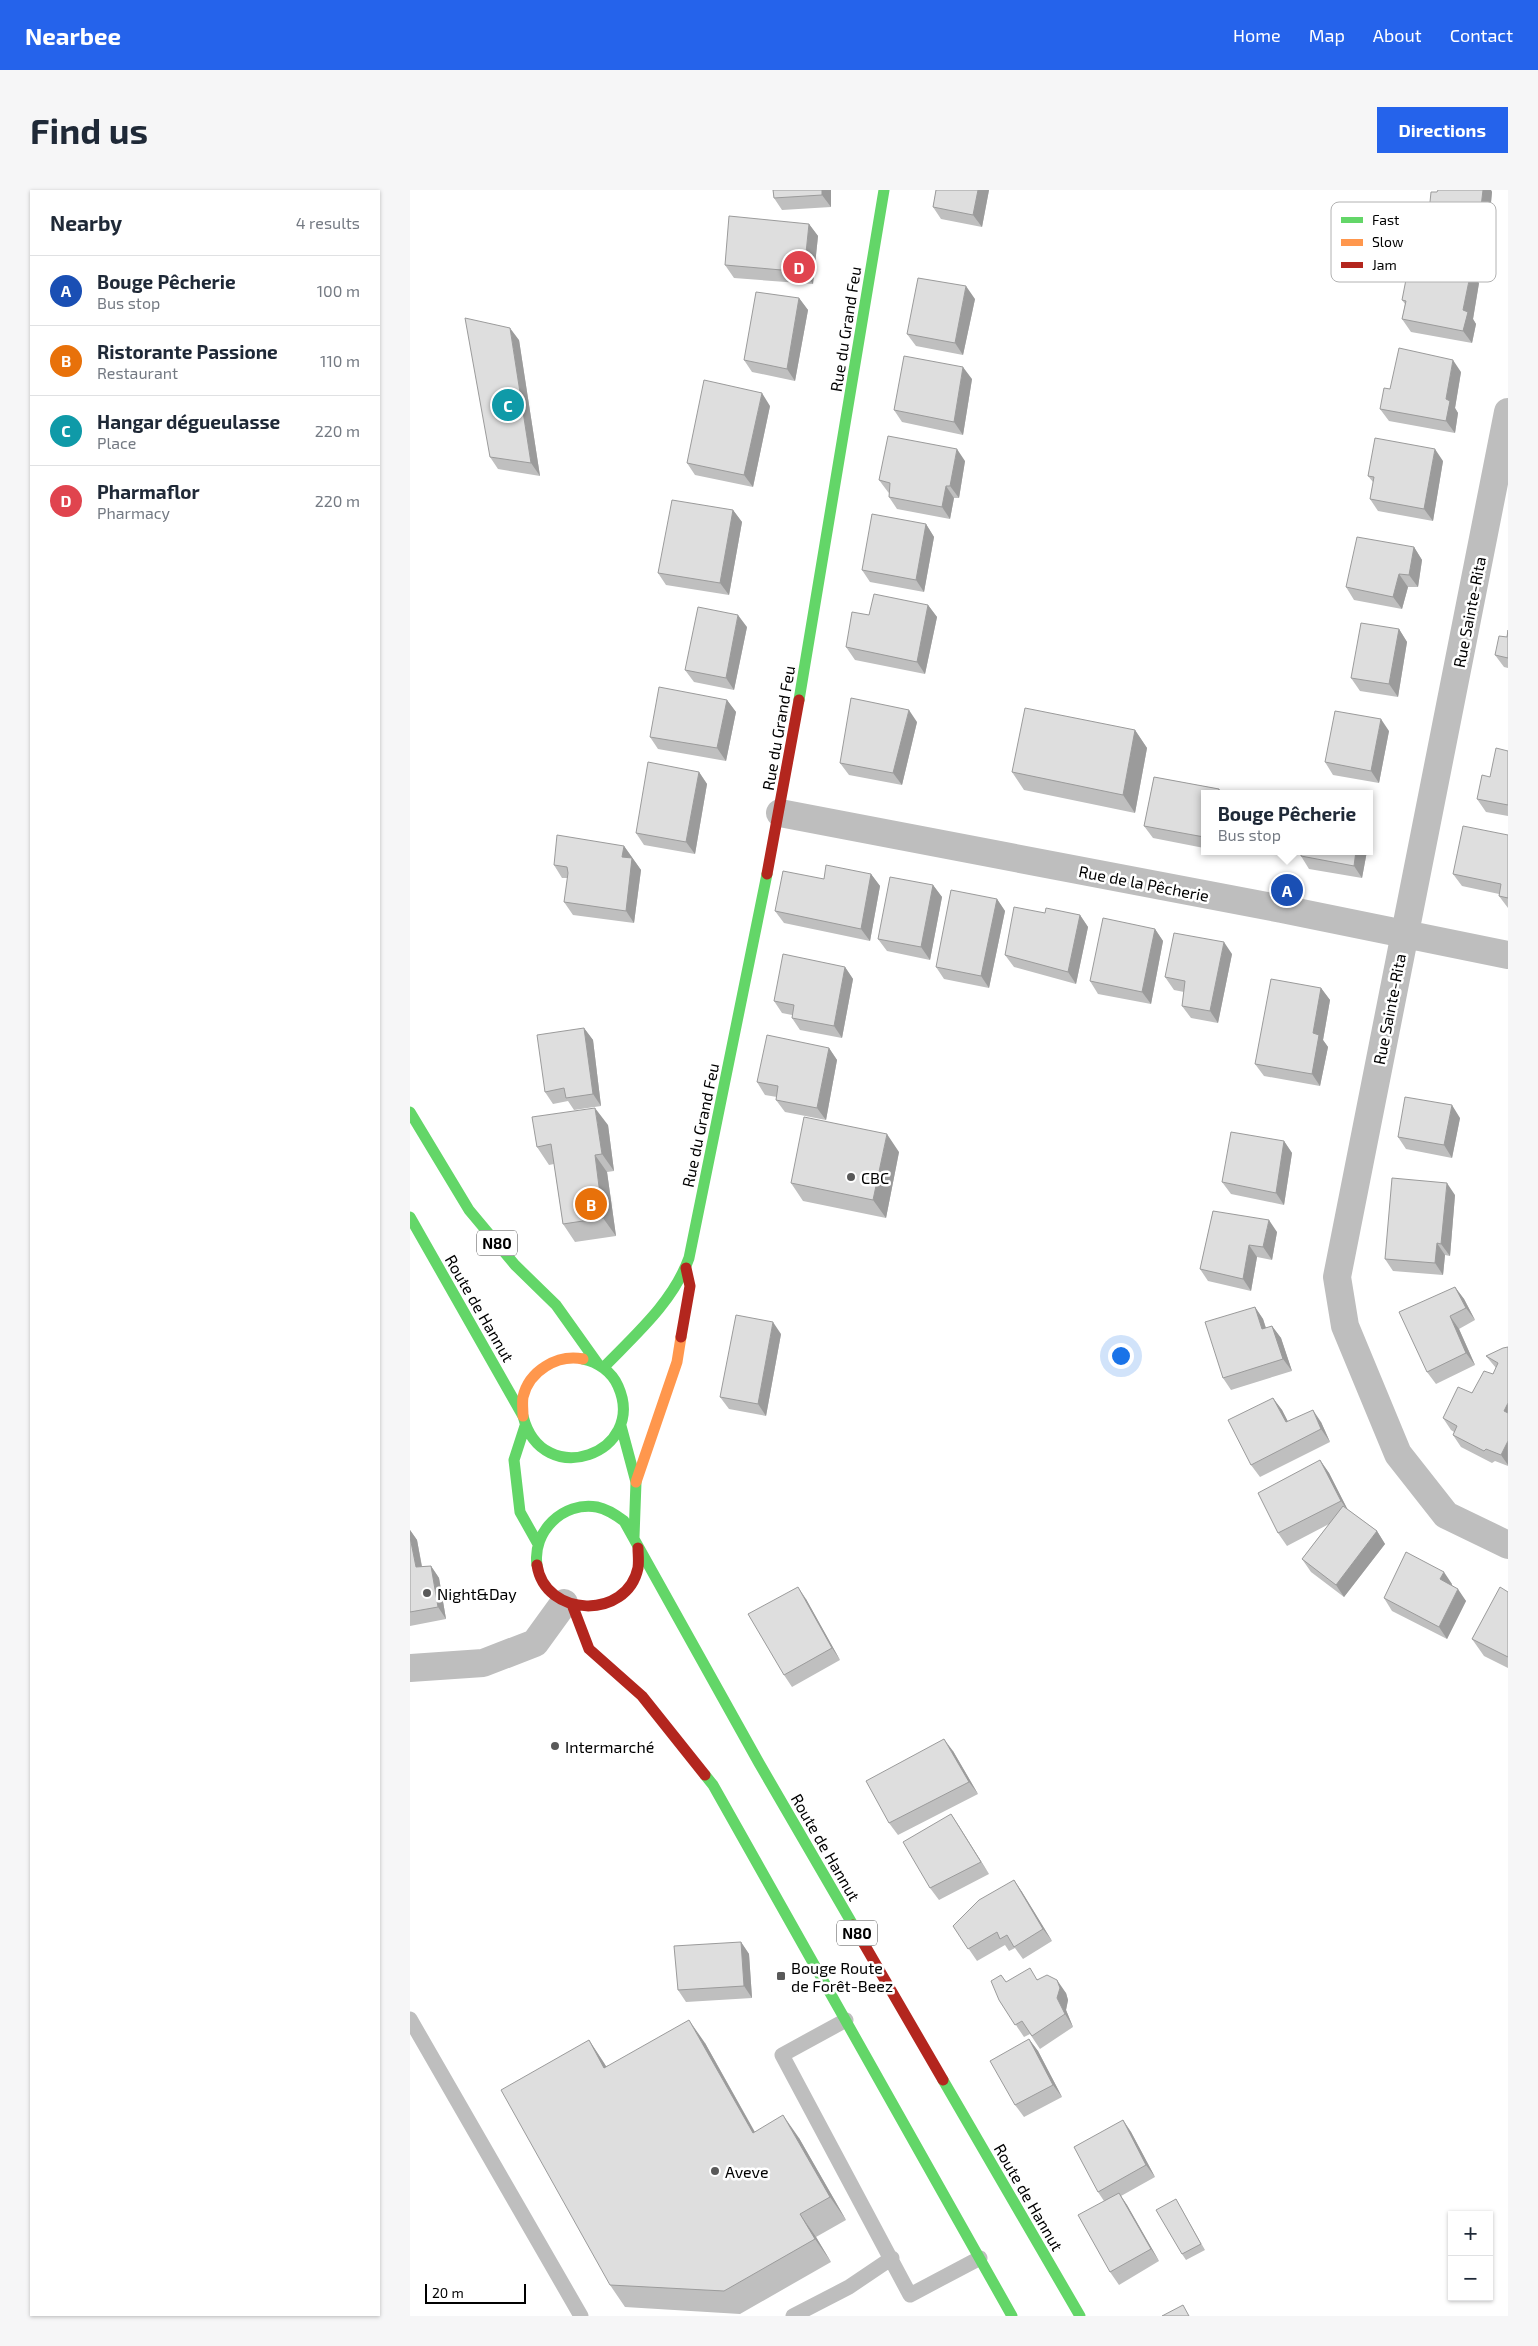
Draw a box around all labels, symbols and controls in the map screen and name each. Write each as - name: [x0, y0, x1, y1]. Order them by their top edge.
- text: Nearbee: [25, 21, 121, 50]
- text: Home: [1233, 24, 1281, 46]
- text: Map: [1309, 24, 1345, 46]
- text: About: [1373, 24, 1422, 46]
- text: Contact: [1450, 24, 1513, 46]
- button: Directions: [1377, 107, 1508, 153]
- text: Find us: [30, 109, 148, 151]
- legend: [1331, 202, 1496, 282]
- text: Nearby: [50, 210, 122, 235]
- text: Fast: [1372, 211, 1399, 228]
- text: 4 results: [296, 213, 360, 232]
- text: Slow: [1372, 233, 1404, 250]
- pin: D: [783, 248, 815, 286]
- text: Jam: [1372, 256, 1397, 273]
- street label: Rue du Grand Feu: [826, 265, 864, 393]
- text: Bouge Pêcherie: [97, 270, 236, 293]
- text: A: [61, 281, 71, 300]
- text: 100 m: [317, 281, 360, 300]
- text: Bus stop: [97, 293, 160, 312]
- text: Ristorante Passione: [97, 340, 278, 363]
- text: B: [61, 351, 71, 370]
- text: 110 m: [320, 351, 360, 370]
- text: Restaurant: [97, 363, 178, 382]
- pin: C: [492, 386, 524, 424]
- text: Hangar dégueulasse: [97, 410, 280, 433]
- text: C: [61, 421, 71, 440]
- text: 220 m: [315, 421, 360, 440]
- text: Place: [97, 433, 136, 452]
- text: Pharmaflor: [97, 480, 200, 503]
- text: D: [61, 491, 71, 510]
- text: 220 m: [315, 491, 360, 510]
- text: Pharmacy: [97, 503, 170, 522]
- street label: Rue Sainte-Rita: [1449, 555, 1489, 669]
- street label: Rue du Grand Feu: [758, 664, 798, 792]
- popup: [1201, 790, 1373, 855]
- text: Bouge Pêcherie: [1218, 802, 1356, 825]
- text: Bus stop: [1218, 825, 1281, 844]
- street label: Rue de la Pêcherie: [1077, 861, 1211, 905]
- pin: A: [1271, 871, 1303, 909]
- street label: Rue Sainte-Rita: [1369, 952, 1409, 1066]
- street label: Rue du Grand Feu: [678, 1061, 722, 1189]
- place label: CBC: [861, 1168, 889, 1187]
- marker: CBC: [845, 1171, 857, 1183]
- pin: B: [575, 1185, 607, 1223]
- road number: N80: [477, 1230, 517, 1256]
- street label: Route de Hannut: [442, 1251, 518, 1365]
- your location: [1108, 1343, 1134, 1369]
- place label: Night&Day: [437, 1584, 517, 1603]
- marker: Night&Day: [421, 1587, 433, 1599]
- place label: Intermarché: [565, 1737, 654, 1756]
- marker: Intermarché: [549, 1740, 561, 1752]
- street label: Route de Hannut: [788, 1790, 864, 1904]
- road number: N80: [837, 1920, 877, 1946]
- place label: Bouge Route de Forêt-Beez: [791, 1958, 893, 1995]
- marker: Bouge Route de Forêt-Beez: [775, 1970, 787, 1982]
- street label: Route de Hannut: [991, 2140, 1067, 2254]
- place label: Aveve: [725, 2162, 769, 2181]
- marker: Aveve: [709, 2165, 721, 2177]
- map controls: [1448, 2211, 1493, 2301]
- button: +: [1448, 2211, 1493, 2256]
- button: −: [1448, 2256, 1493, 2301]
- scale bar: [425, 2281, 526, 2304]
- text: 20 m: [432, 2284, 464, 2301]

